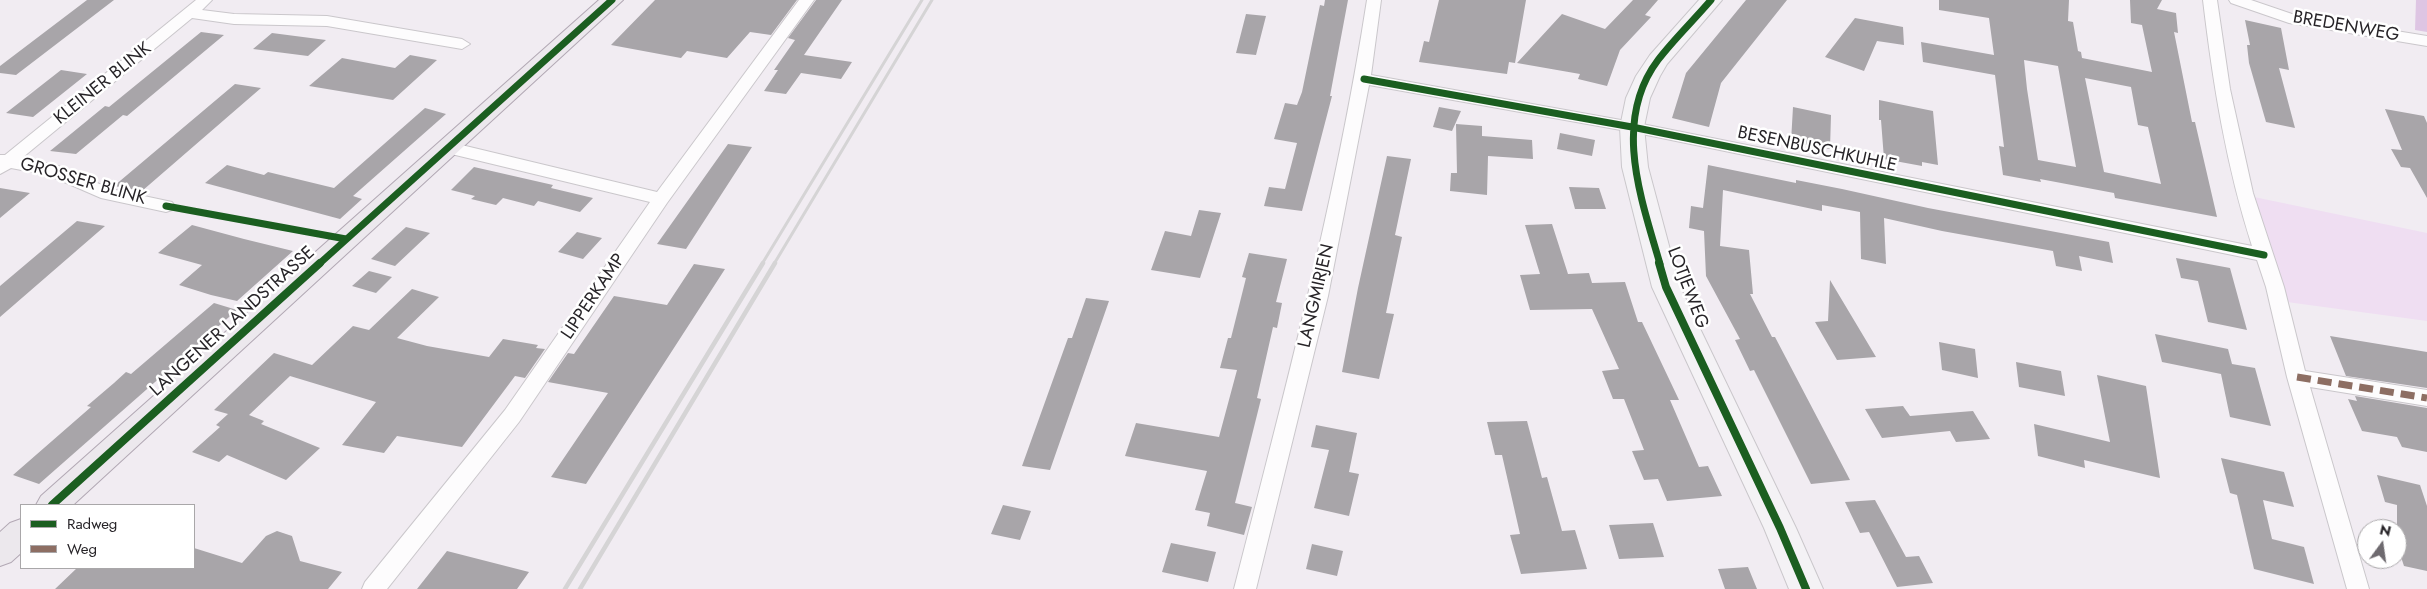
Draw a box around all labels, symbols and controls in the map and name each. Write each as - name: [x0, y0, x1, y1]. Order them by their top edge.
- street label: BREDENWEG: [2291, 7, 2401, 47]
- street label: KLEINER BLINK: [50, 38, 156, 130]
- street label: BESENBUSCHKUHLE: [1735, 123, 1899, 177]
- street label: GROSSER BLINK: [18, 154, 148, 210]
- street label: LANGENER LANDSTRASSE: [146, 242, 320, 402]
- street label: LANGMIRJEN: [1295, 242, 1339, 350]
- street label: LOTJEWEG: [1662, 244, 1712, 332]
- street label: LIPPERKAMP: [557, 250, 631, 344]
- legend: [20, 504, 195, 569]
- text: Radweg: [67, 513, 117, 535]
- north arrow: [2357, 519, 2407, 569]
- text: N: [2378, 519, 2393, 541]
- text: Weg: [67, 538, 97, 560]

